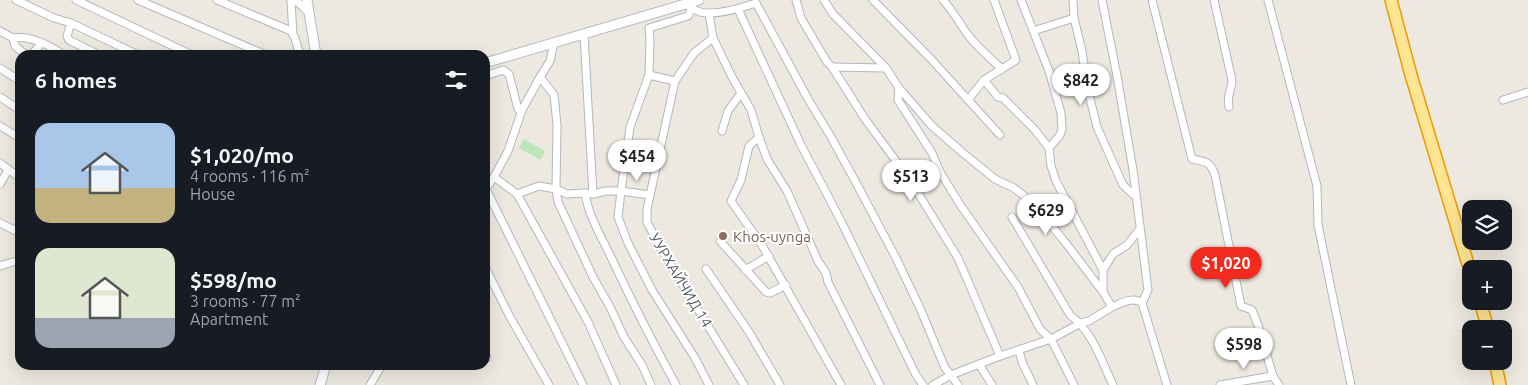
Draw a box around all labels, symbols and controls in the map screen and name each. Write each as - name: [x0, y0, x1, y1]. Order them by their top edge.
- pin: $842: [1051, 64, 1111, 106]
- icon: filters: [442, 66, 470, 94]
- text: 6 homes: [35, 68, 117, 92]
- text: $842: [1063, 71, 1099, 89]
- pin: $454: [607, 140, 667, 182]
- icon: home: [75, 143, 135, 203]
- text: $1,020/mo: [190, 143, 294, 167]
- text: $454: [619, 147, 655, 165]
- pin: $513: [881, 160, 941, 202]
- text: 4 rooms · 116 m²: [190, 167, 310, 185]
- text: $513: [893, 167, 929, 185]
- text: House: [190, 185, 235, 203]
- pin: $629: [1016, 194, 1076, 236]
- map controls: [1462, 200, 1512, 370]
- button: layers: [1462, 200, 1512, 250]
- text: $629: [1028, 201, 1064, 219]
- place label: Khos-uynga: [733, 228, 811, 245]
- street label: УУРХАЙЧИД 14: [646, 230, 716, 330]
- marker: Khos-uynga: [717, 230, 729, 242]
- pin: $1,020: [1185, 246, 1267, 289]
- text: $1,020: [1201, 254, 1251, 272]
- button: +: [1462, 260, 1512, 310]
- icon: home: [75, 268, 135, 328]
- text: $598/mo: [190, 268, 277, 292]
- text: 3 rooms · 77 m²: [190, 292, 301, 310]
- text: Apartment: [190, 310, 268, 328]
- button: −: [1462, 320, 1512, 370]
- pin: $598: [1214, 328, 1274, 370]
- text: $598: [1226, 335, 1262, 353]

